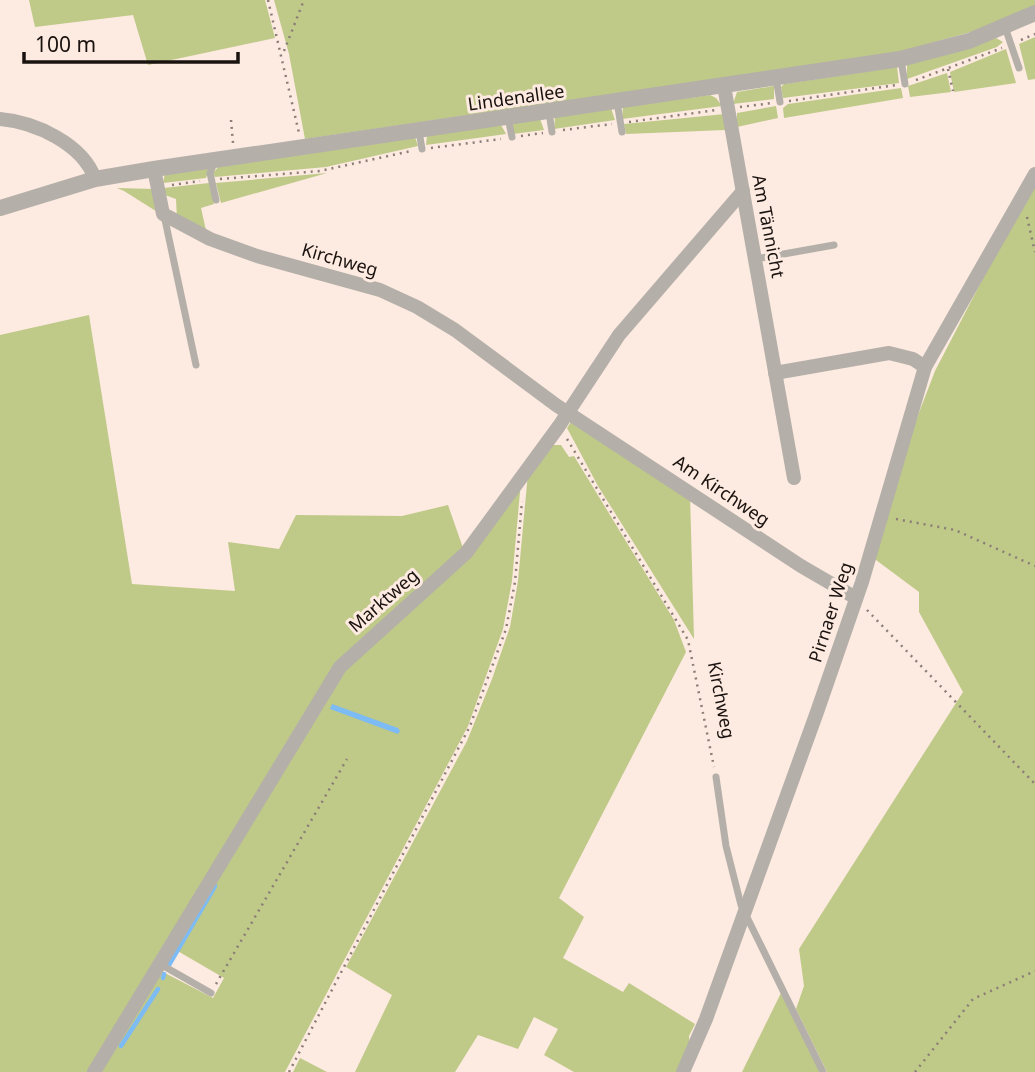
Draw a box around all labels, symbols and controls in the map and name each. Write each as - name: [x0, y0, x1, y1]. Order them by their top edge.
- scale bar: [24, 21, 238, 65]
- text: 100 m: [35, 30, 96, 58]
- street label: Lindenallee: [466, 78, 566, 116]
- street label: Am Tännicht: [747, 172, 791, 280]
- street label: Kirchweg: [299, 237, 381, 281]
- street label: Am Kirchweg: [669, 449, 775, 531]
- street label: Pirnaer Weg: [803, 559, 857, 665]
- street label: Marktweg: [343, 563, 423, 637]
- street label: Kirchweg: [703, 659, 741, 741]

